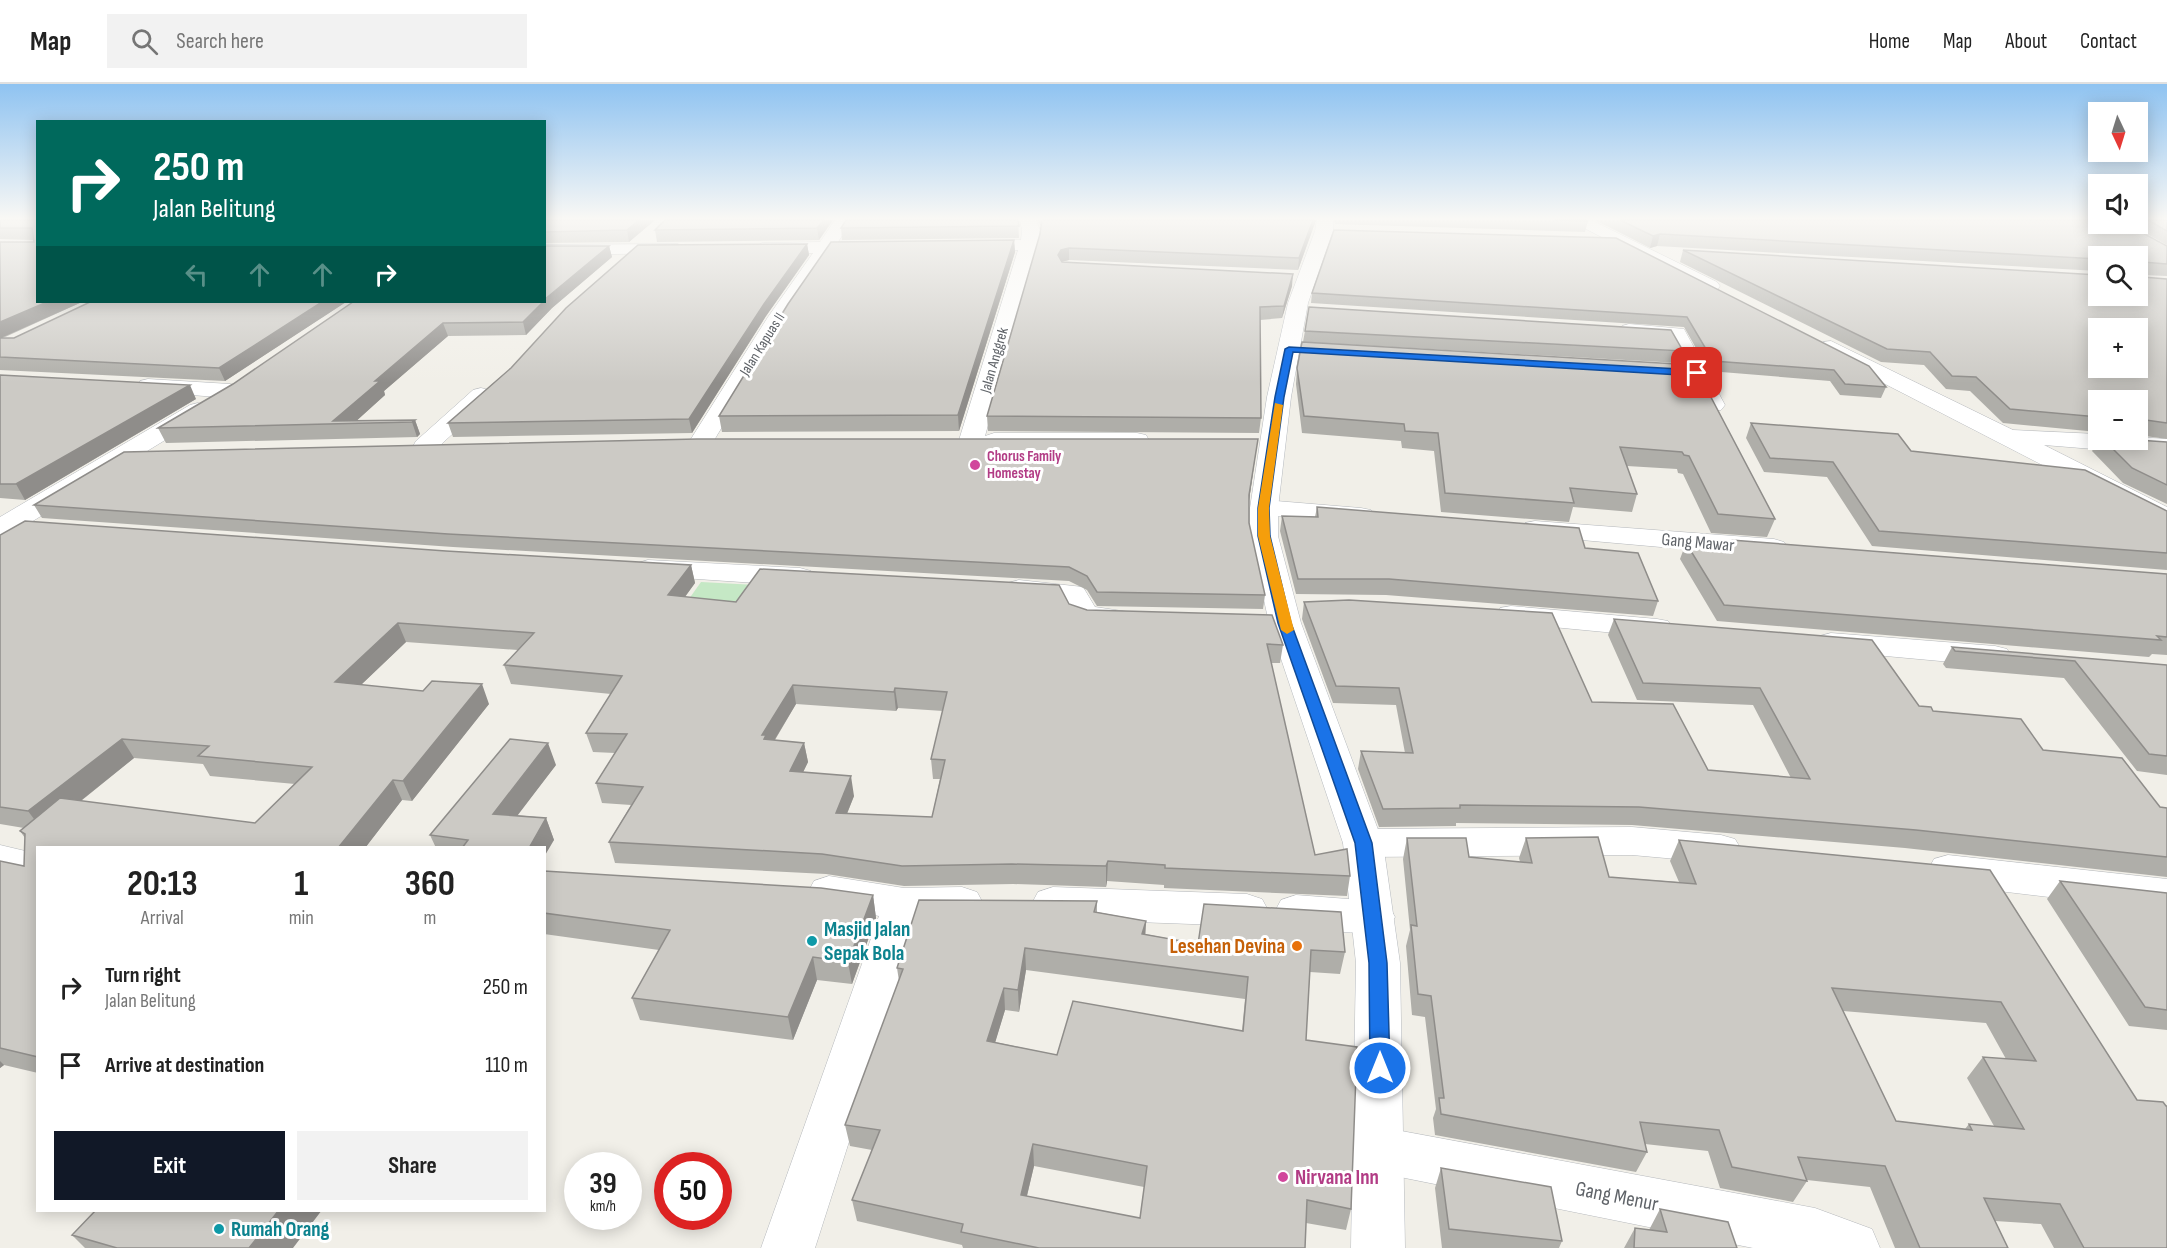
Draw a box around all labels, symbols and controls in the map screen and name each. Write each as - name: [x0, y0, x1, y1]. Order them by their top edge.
- search box: [107, 14, 527, 68]
- text: Map: [30, 25, 71, 58]
- icon: search: [128, 25, 161, 58]
- text: Search here: [176, 28, 264, 55]
- text: Home: [1869, 29, 1910, 54]
- text: Map: [1943, 29, 1972, 54]
- text: About: [2005, 29, 2047, 54]
- text: Contact: [2080, 29, 2137, 54]
- north arrow: [2088, 102, 2148, 162]
- map controls: [2088, 102, 2148, 450]
- text: 250 m: [153, 142, 244, 193]
- icon: right: [54, 144, 132, 222]
- button: sound: [2088, 174, 2148, 234]
- text: Jalan Belitung: [153, 193, 276, 225]
- button: search: [2088, 246, 2148, 306]
- icon: left: [180, 258, 213, 291]
- icon: ahead: [243, 258, 276, 291]
- icon: ahead: [306, 258, 339, 291]
- icon: right: [369, 258, 402, 291]
- street label: Jalan Kapuas II: [735, 309, 789, 380]
- button: +: [2088, 318, 2148, 378]
- street label: Jalan Anggrek: [976, 325, 1013, 396]
- pin: [1671, 347, 1722, 398]
- icon: arrive: [1680, 356, 1713, 389]
- button: −: [2088, 390, 2148, 450]
- place label: Chorus Family Homestay: [987, 447, 1062, 483]
- marker: Chorus Family Homestay: [968, 458, 982, 472]
- street label: Gang Mawar: [1661, 529, 1735, 556]
- text: 20:13: [127, 863, 198, 906]
- text: 1: [294, 863, 308, 906]
- text: 360: [405, 863, 455, 906]
- text: Arrival: [141, 906, 184, 930]
- text: min: [289, 906, 314, 930]
- text: m: [423, 906, 436, 930]
- place label: Masjid Jalan Sepak Bola: [824, 917, 910, 966]
- marker: Masjid Jalan Sepak Bola: [805, 934, 819, 948]
- place label: Lesehan Devina: [1170, 934, 1285, 959]
- marker: Lesehan Devina: [1290, 939, 1304, 953]
- text: Turn right: [105, 962, 181, 989]
- icon: right: [54, 971, 87, 1004]
- text: 250 m: [483, 974, 528, 1001]
- text: Jalan Belitung: [105, 989, 196, 1013]
- position arrow: [1348, 1036, 1412, 1100]
- icon: arrive: [54, 1049, 87, 1082]
- text: Arrive at destination: [105, 1052, 264, 1079]
- text: 110 m: [485, 1052, 528, 1079]
- button: Exit: [54, 1131, 285, 1200]
- button: Share: [297, 1131, 528, 1200]
- speed limit sign: 50: [654, 1152, 732, 1230]
- place label: Nirvana Inn: [1295, 1165, 1379, 1190]
- text: 39: [589, 1166, 617, 1202]
- marker: Nirvana Inn: [1276, 1170, 1290, 1184]
- street label: Gang Menur: [1573, 1176, 1660, 1217]
- text: km/h: [590, 1197, 616, 1216]
- place label: Rumah Orang: [231, 1217, 330, 1242]
- marker: Rumah Orang: [212, 1222, 226, 1236]

